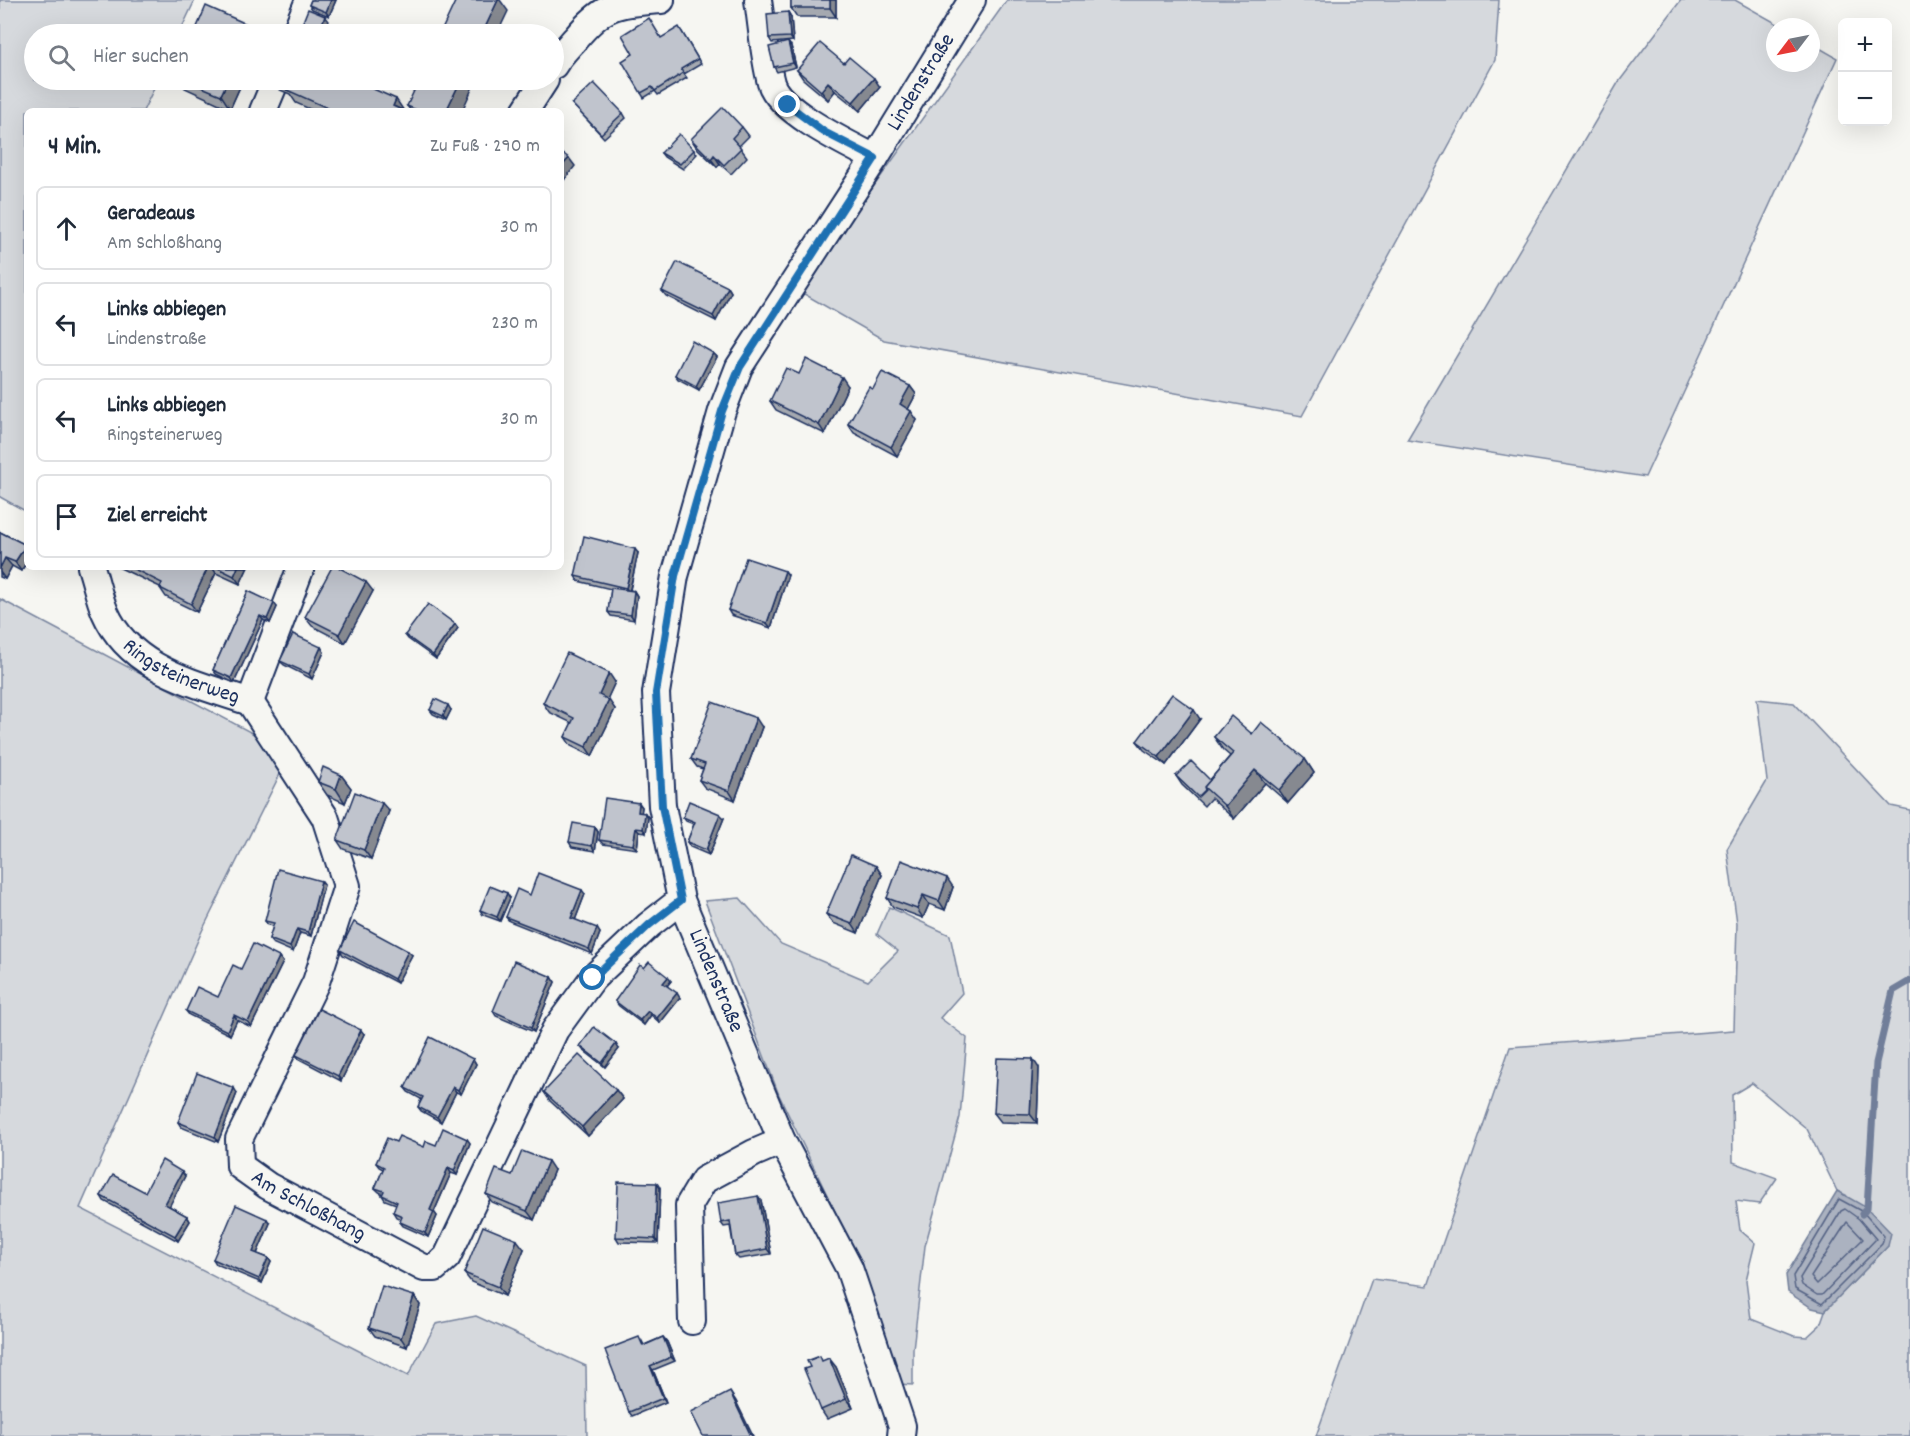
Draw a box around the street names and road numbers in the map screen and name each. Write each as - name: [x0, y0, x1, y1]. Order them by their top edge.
- street label: Lindenstraße: [880, 28, 963, 137]
- street label: Ringsteinerweg: [115, 632, 244, 713]
- street label: Lindenstraße: [679, 925, 751, 1037]
- street label: Am Schloßhang: [244, 1163, 371, 1250]

